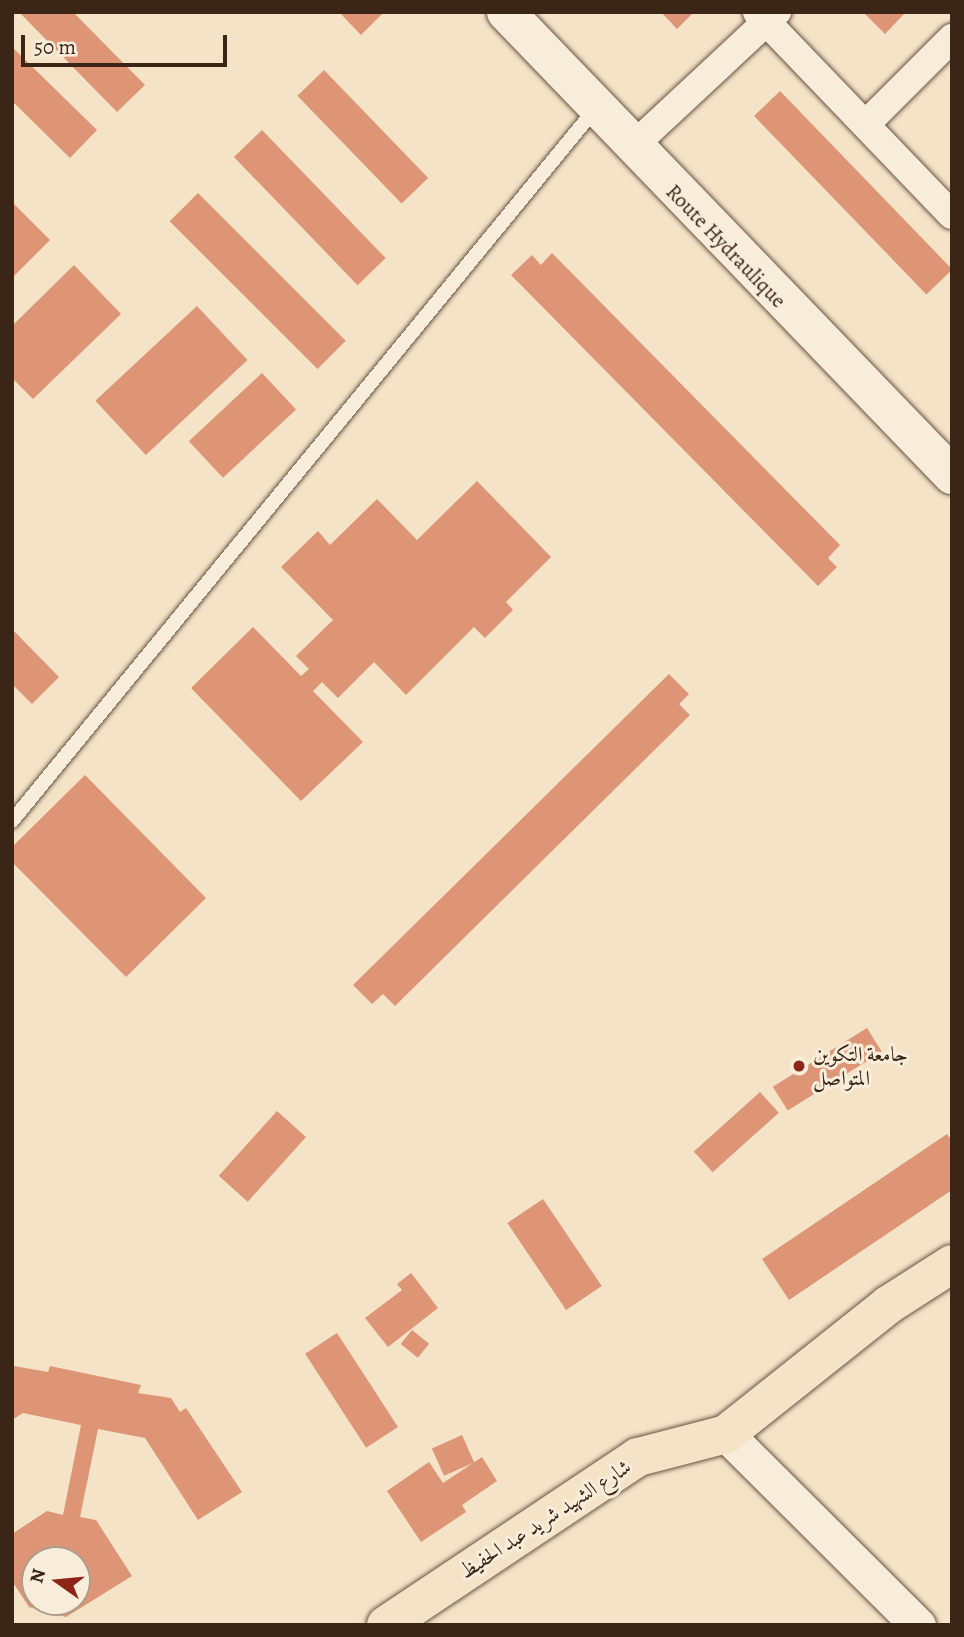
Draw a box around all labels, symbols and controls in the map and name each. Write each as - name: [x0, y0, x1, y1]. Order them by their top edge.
- scale bar: [24, 21, 231, 65]
- text: 50 m: [34, 33, 76, 61]
- street label: Route Hydraulique: [661, 179, 791, 313]
- place label: جامعة التكوين المتواصل: [813, 1041, 908, 1091]
- marker: جامعة التكوين المتواصل: [791, 1058, 807, 1074]
- street label: شارع الشهيد شريد عبد الحفيظ: [454, 1454, 636, 1584]
- north arrow: [21, 1546, 91, 1616]
- text: N: [23, 1566, 52, 1586]

